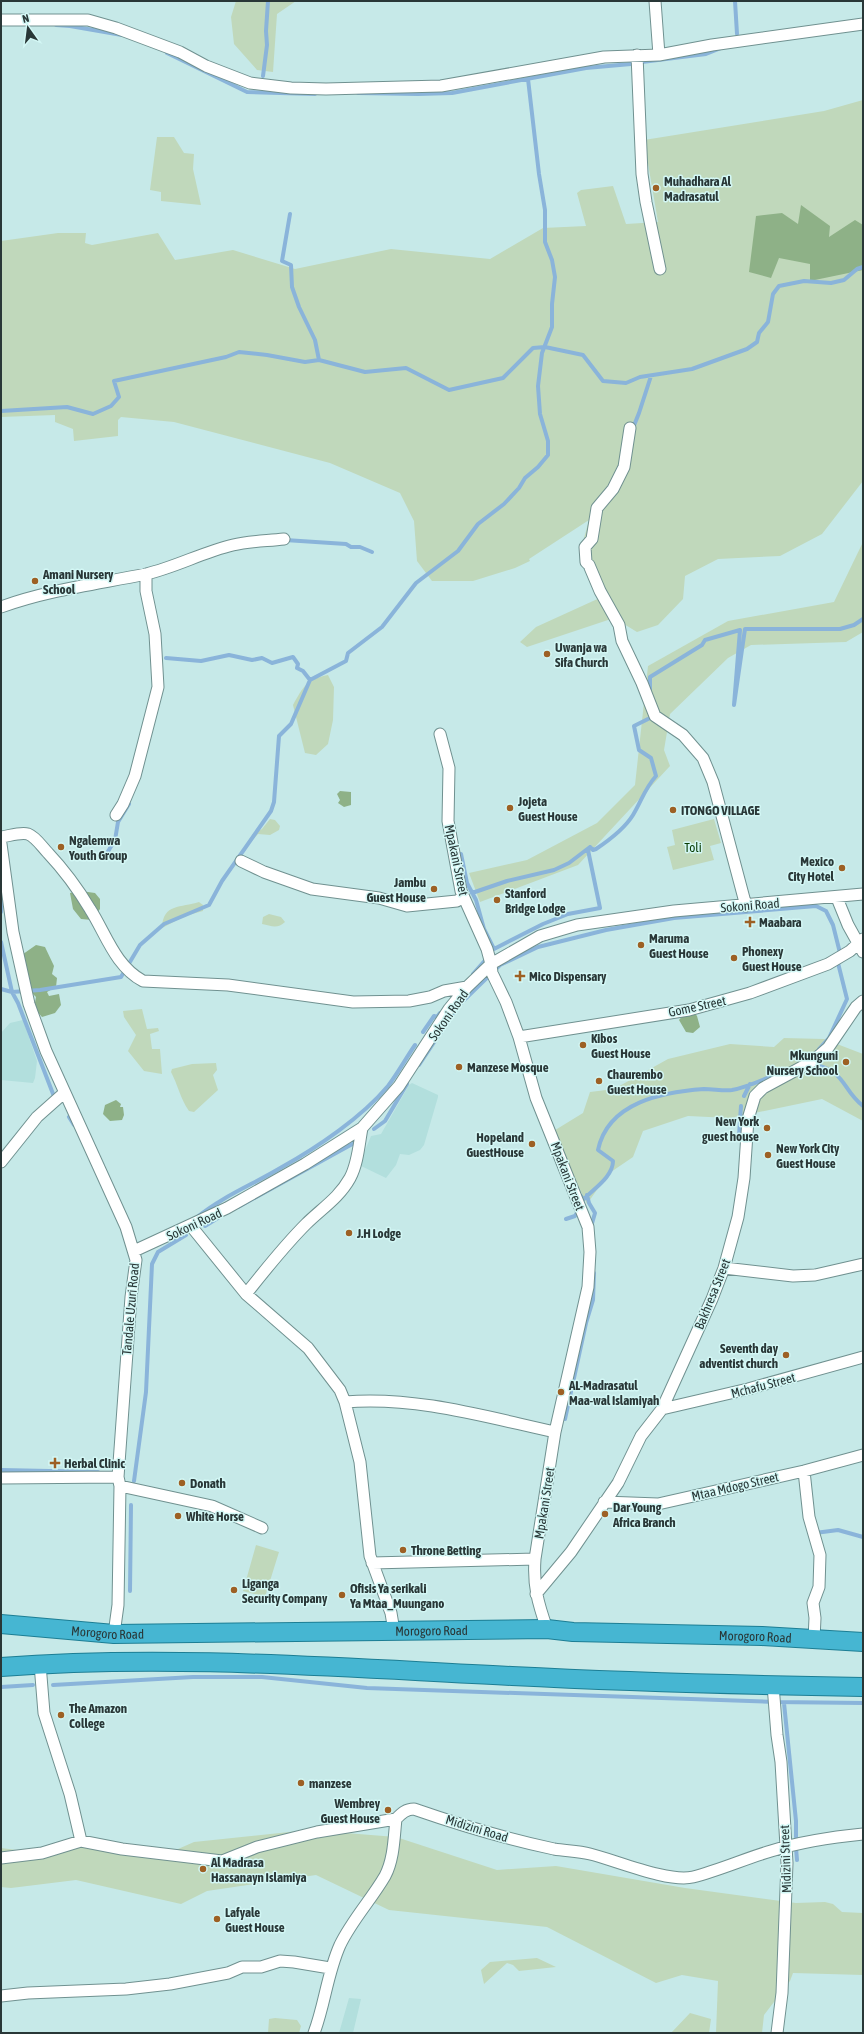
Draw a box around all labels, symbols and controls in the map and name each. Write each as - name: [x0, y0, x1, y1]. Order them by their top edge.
- north arrow: [8, 8, 48, 48]
- text: N: [21, 12, 30, 25]
- place label: Muhadhara Al Madrasatul: [664, 174, 732, 204]
- marker: Muhadhara Al Madrasatul: [651, 183, 661, 193]
- place label: Amani Nursery School: [42, 567, 114, 597]
- marker: Amani Nursery School: [30, 576, 40, 586]
- place label: Uwanja wa Sifa Church: [555, 640, 608, 670]
- marker: Uwanja wa Sifa Church: [542, 649, 552, 659]
- place label: Jojeta Guest House: [517, 794, 578, 824]
- marker: Jojeta Guest House: [505, 803, 515, 813]
- place label: ITONGO VILLAGE: [681, 803, 760, 818]
- marker: ITONGO VILLAGE: [668, 805, 678, 815]
- street label: Mpakani Street: [442, 823, 471, 897]
- place label: Ngalemwa Youth Group: [68, 833, 128, 863]
- park label: Toli: [684, 840, 702, 855]
- marker: Ngalemwa Youth Group: [56, 842, 66, 852]
- place label: Mexico City Hotel: [788, 854, 835, 884]
- marker: Mexico City Hotel: [837, 863, 847, 873]
- place label: Jambu Guest House: [366, 875, 426, 905]
- marker: Jambu Guest House: [429, 884, 439, 894]
- place label: Stanford Bridge Lodge: [505, 886, 566, 916]
- marker: Stanford Bridge Lodge: [492, 895, 502, 905]
- street label: Sokoni Road: [720, 895, 780, 916]
- place label: Maabara: [759, 915, 802, 930]
- marker: Maabara: [744, 916, 756, 928]
- place label: Maruma Guest House: [649, 931, 709, 961]
- marker: Maruma Guest House: [636, 940, 646, 950]
- place label: Phonexy Guest House: [742, 944, 802, 974]
- marker: Phonexy Guest House: [729, 953, 739, 963]
- place label: Mico Dispensary: [529, 969, 607, 984]
- marker: Mico Dispensary: [514, 970, 526, 982]
- street label: Sokoni Road: [425, 987, 471, 1044]
- street label: Gome Street: [667, 993, 728, 1020]
- place label: Kibos Guest House: [591, 1031, 651, 1061]
- marker: Kibos Guest House: [578, 1040, 588, 1050]
- place label: Mkunguni Nursery School: [767, 1048, 839, 1078]
- marker: Mkunguni Nursery School: [841, 1057, 851, 1067]
- place label: Manzese Mosque: [467, 1060, 549, 1075]
- marker: Manzese Mosque: [454, 1062, 464, 1072]
- place label: Chaurembo Guest House: [607, 1067, 667, 1097]
- marker: Chaurembo Guest House: [594, 1076, 604, 1086]
- place label: New York guest house: [702, 1114, 759, 1144]
- marker: New York guest house: [762, 1123, 772, 1133]
- place label: Hopeland GuestHouse: [466, 1130, 524, 1160]
- marker: Hopeland GuestHouse: [527, 1139, 537, 1149]
- street label: Mpakani Street: [548, 1140, 588, 1213]
- place label: New York City Guest House: [776, 1141, 840, 1171]
- marker: New York City Guest House: [763, 1150, 773, 1160]
- street label: Sokoni Road: [164, 1205, 224, 1244]
- place label: J.H Lodge: [356, 1226, 401, 1241]
- marker: J.H Lodge: [344, 1228, 354, 1238]
- street label: Bakhresa Street: [691, 1256, 734, 1332]
- street label: Tandale Uzuri Road: [119, 1262, 142, 1356]
- place label: Seventh day adventist church: [699, 1341, 779, 1371]
- marker: Seventh day adventist church: [781, 1350, 791, 1360]
- street label: Mchafu Street: [729, 1370, 797, 1401]
- place label: AL-Madrasatul Maa-wal Islamiyah: [568, 1378, 659, 1408]
- marker: AL-Madrasatul Maa-wal Islamiyah: [556, 1387, 566, 1397]
- place label: Herbal Clinic: [64, 1456, 125, 1471]
- marker: Herbal Clinic: [49, 1457, 61, 1469]
- street label: Mpakani Street: [531, 1466, 558, 1540]
- street label: Mtaa Mdogo Street: [690, 1469, 780, 1504]
- place label: Donath: [190, 1476, 226, 1491]
- marker: Donath: [177, 1478, 187, 1488]
- place label: Dar Young Africa Branch: [612, 1500, 676, 1530]
- place label: White Horse: [185, 1509, 244, 1524]
- marker: Dar Young Africa Branch: [600, 1509, 610, 1519]
- marker: White Horse: [173, 1511, 183, 1521]
- place label: Throne Betting: [411, 1543, 482, 1558]
- marker: Throne Betting: [398, 1545, 408, 1555]
- place label: Liganga Security Company: [242, 1576, 328, 1606]
- place label: Ofisis Ya serikali Ya Mtaa_Muungano: [349, 1581, 444, 1611]
- marker: Liganga Security Company: [229, 1585, 239, 1595]
- marker: Ofisis Ya serikali Ya Mtaa_Muungano: [337, 1590, 347, 1600]
- street label: Morogoro Road: [71, 1623, 144, 1642]
- street label: Morogoro Road: [395, 1623, 468, 1639]
- street label: Morogoro Road: [719, 1628, 792, 1646]
- place label: The Amazon College: [69, 1701, 127, 1731]
- marker: The Amazon College: [56, 1710, 66, 1720]
- place label: manzese: [309, 1776, 352, 1791]
- marker: manzese: [296, 1778, 306, 1788]
- place label: Wembrey Guest House: [320, 1796, 381, 1826]
- marker: Wembrey Guest House: [383, 1805, 393, 1815]
- street label: Midizini Road: [444, 1812, 510, 1845]
- street label: Midizini Street: [777, 1824, 794, 1893]
- place label: Al Madrasa Hassanayn Islamiya: [210, 1855, 307, 1885]
- marker: Al Madrasa Hassanayn Islamiya: [198, 1864, 208, 1874]
- place label: Lafyale Guest House: [225, 1905, 285, 1935]
- marker: Lafyale Guest House: [212, 1914, 222, 1924]

